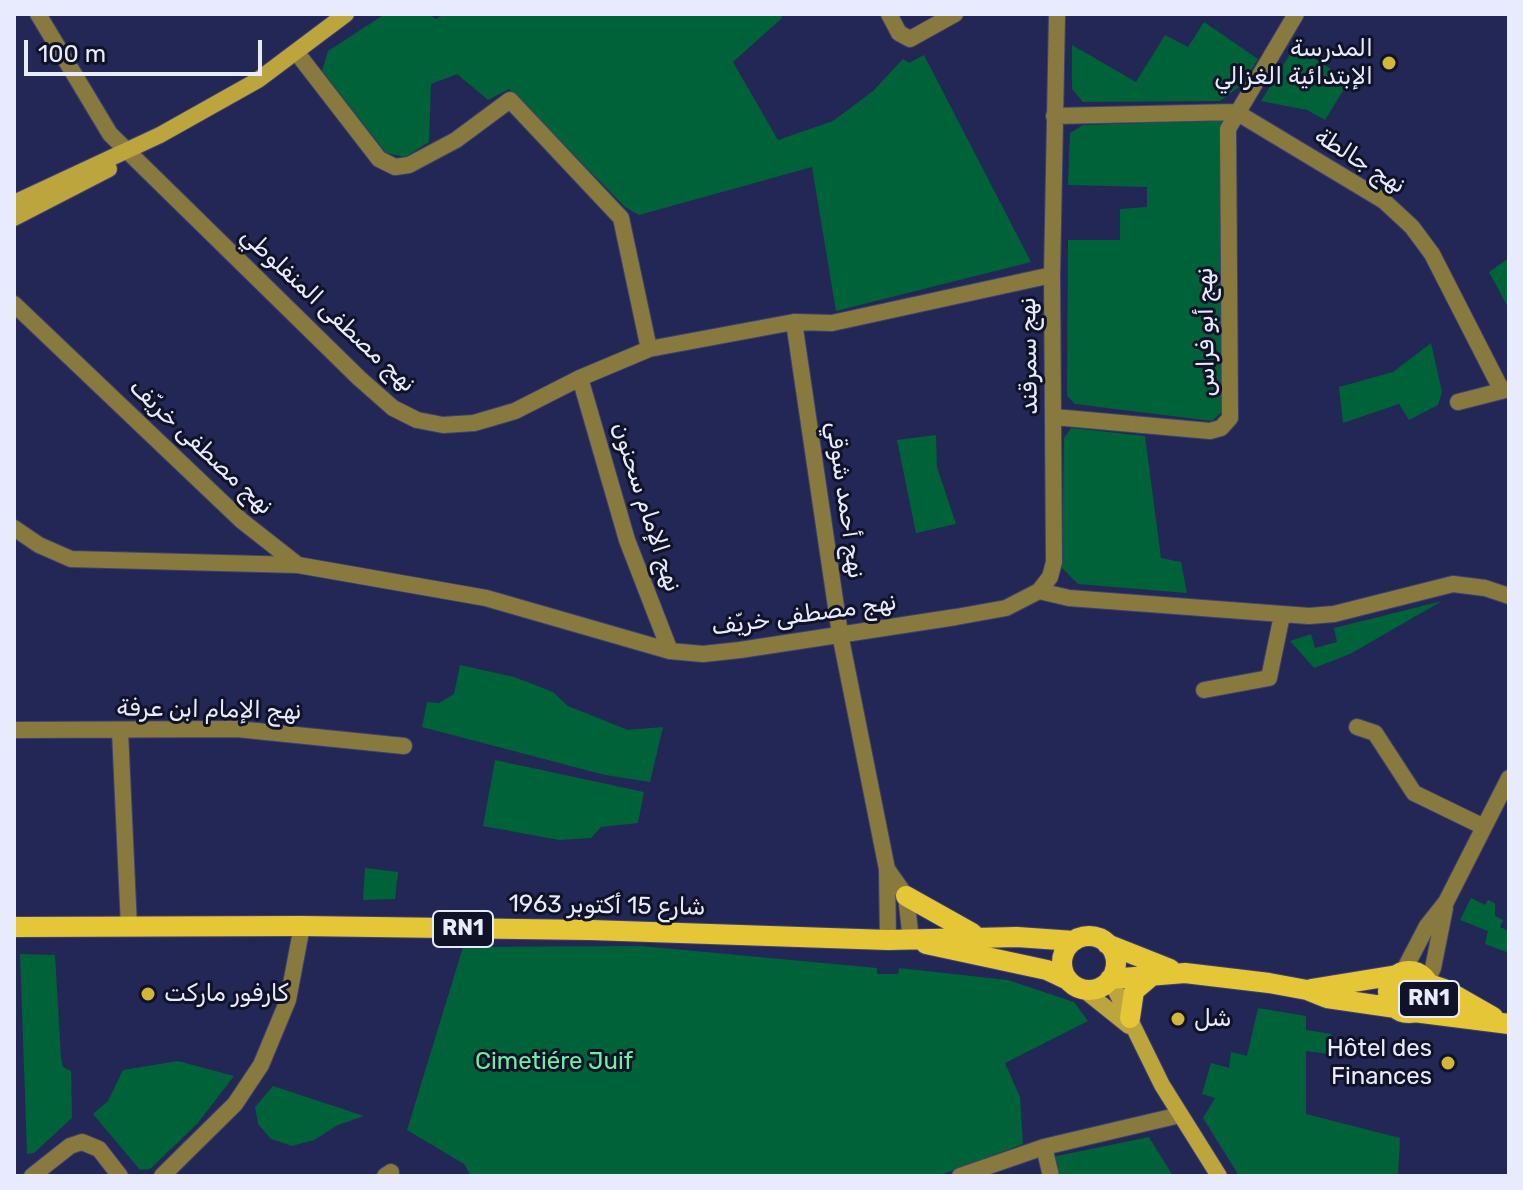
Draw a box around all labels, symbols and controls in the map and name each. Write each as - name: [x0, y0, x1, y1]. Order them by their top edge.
- scale bar: [28, 24, 266, 74]
- place label: المدرسة الإبتدائية الغزالي: [1214, 35, 1373, 91]
- text: 100 m: [38, 40, 106, 68]
- marker: المدرسة الإبتدائية الغزالي: [1380, 54, 1398, 72]
- street label: نهج جالطة: [1309, 122, 1411, 200]
- street label: نهج مصطفى المنفلوطي: [235, 221, 421, 399]
- street label: نهج أبو فراس: [1190, 267, 1222, 397]
- street label: نهج سمرقند: [1014, 297, 1044, 415]
- street label: نهج مصطفى خريّف: [123, 373, 279, 521]
- street label: نهج الإمام سحنون: [605, 419, 687, 595]
- street label: نهج أحمد شوقي: [820, 420, 870, 580]
- street label: نهج مصطفى خريّف: [710, 588, 898, 642]
- street label: نهج الإمام ابن عرفة: [116, 694, 302, 726]
- street label: شارع 15 أكتوبر 1963: [508, 890, 706, 922]
- road number: RN1: [433, 911, 493, 947]
- place label: كارفور ماركت: [164, 980, 289, 1008]
- road number: RN1: [1399, 981, 1459, 1017]
- marker: كارفور ماركت: [139, 985, 157, 1003]
- place label: شل: [1194, 1005, 1232, 1033]
- marker: شل: [1169, 1010, 1187, 1028]
- place label: Hôtel des Finances: [1327, 1035, 1432, 1091]
- park label: Cimetiére Juif: [475, 1048, 633, 1076]
- marker: Hôtel des Finances: [1439, 1054, 1457, 1072]

